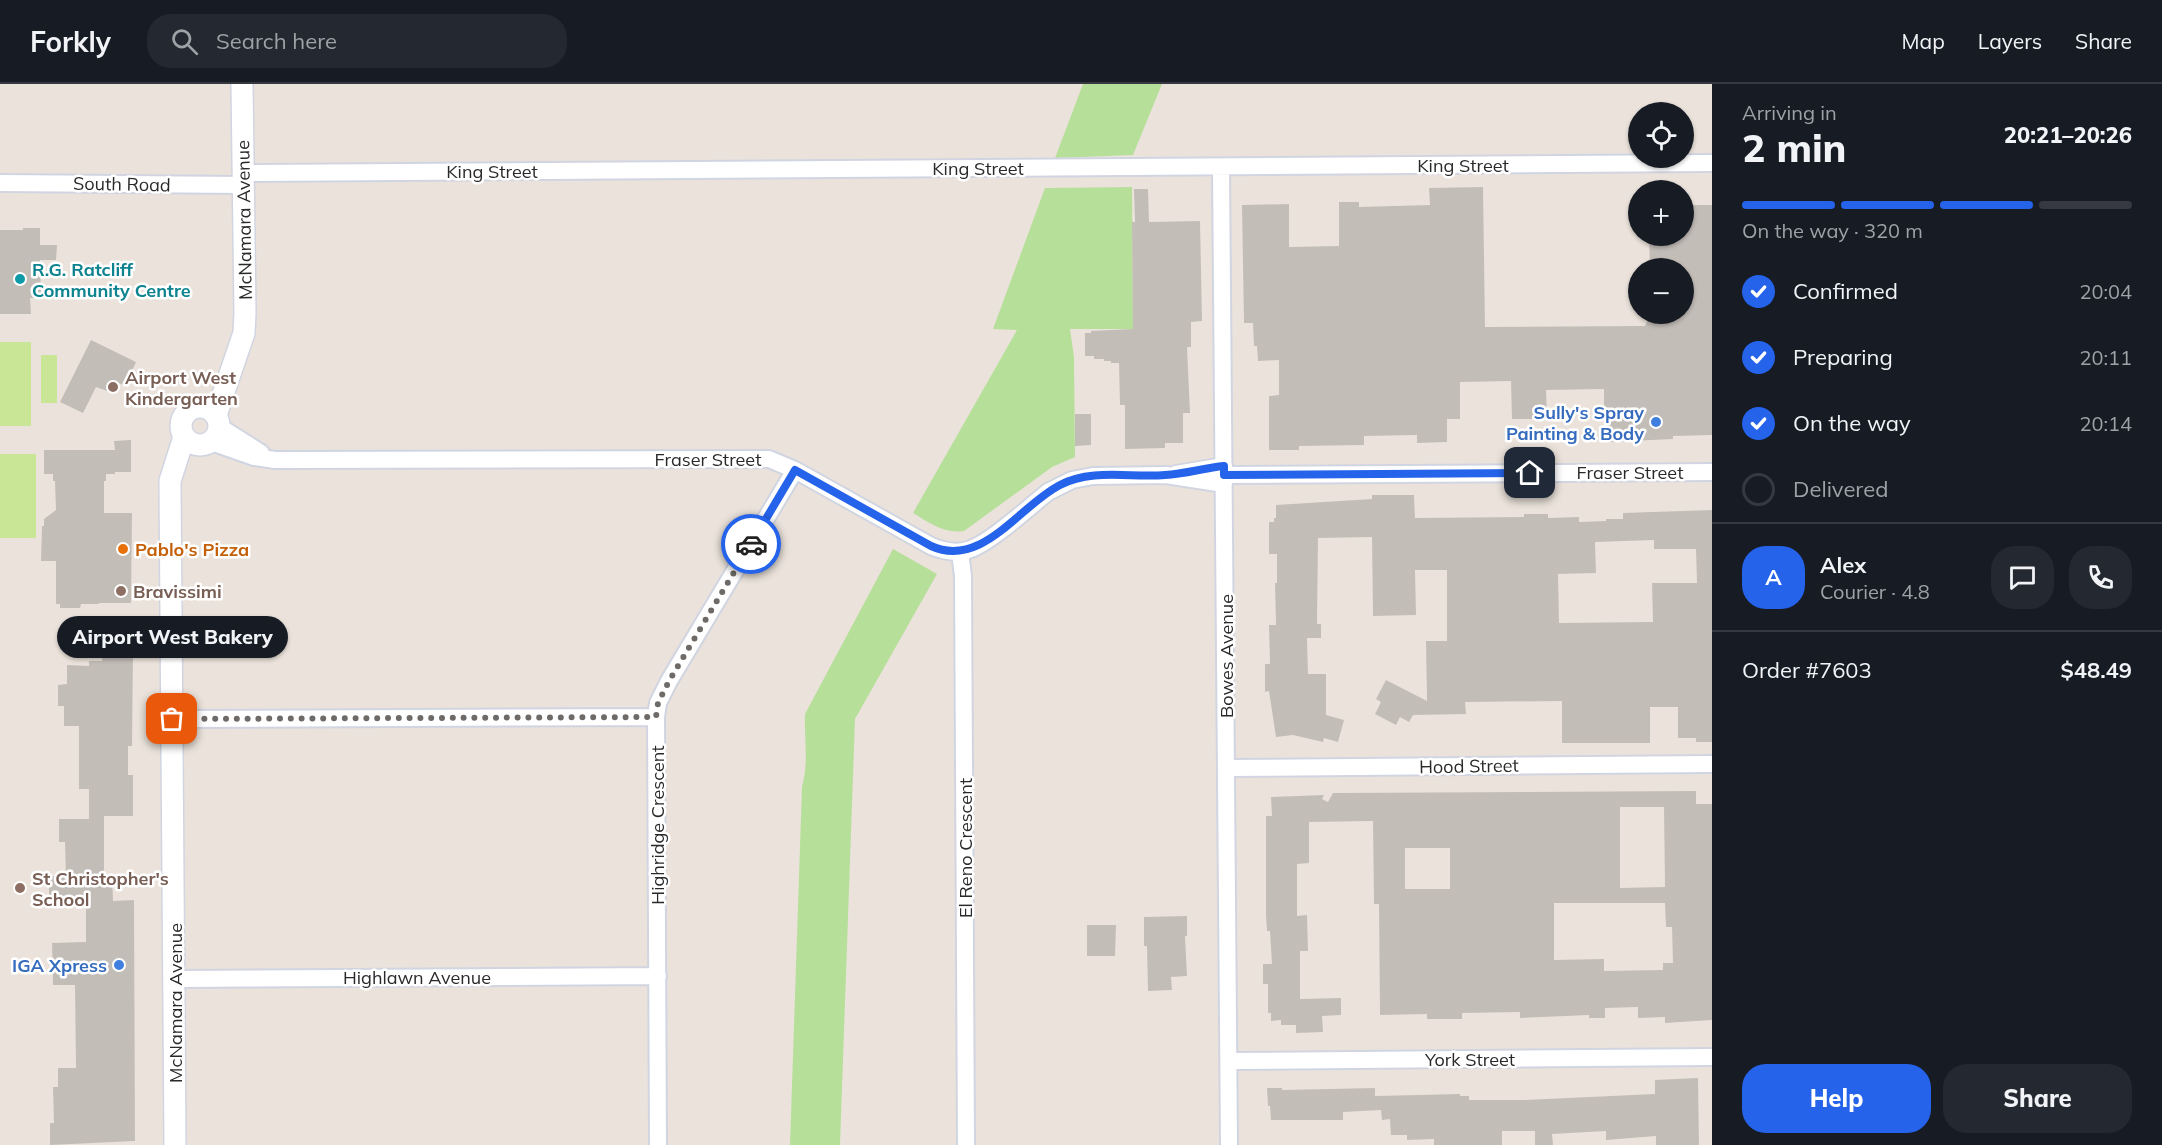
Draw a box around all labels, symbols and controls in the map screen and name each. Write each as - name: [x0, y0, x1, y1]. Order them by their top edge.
- search box: [147, 14, 567, 68]
- text: Forkly: [30, 24, 111, 59]
- icon: search: [168, 25, 201, 58]
- text: Search here: [216, 27, 337, 55]
- text: Map: [1902, 28, 1945, 54]
- text: Layers: [1978, 28, 2042, 54]
- text: Share: [2075, 28, 2132, 54]
- text: Arriving in: [1742, 100, 1837, 125]
- map controls: [1628, 102, 1694, 324]
- button: locate: [1628, 102, 1694, 168]
- text: 20:21–20:26: [2004, 121, 2132, 149]
- text: 2 min: [1742, 123, 1847, 172]
- street label: McNamara Avenue: [231, 140, 257, 300]
- street label: King Street: [1417, 154, 1509, 177]
- street label: King Street: [932, 157, 1024, 180]
- street label: King Street: [446, 160, 538, 183]
- street label: South Road: [73, 172, 171, 196]
- button: +: [1628, 180, 1694, 246]
- text: On the way · 320 m: [1742, 218, 1923, 243]
- place label: R.G. Ratcliff Community Centre: [32, 258, 191, 302]
- button: −: [1628, 258, 1694, 324]
- marker: R.G. Ratcliff Community Centre: [13, 272, 27, 286]
- icon: check: [1742, 275, 1775, 308]
- text: Confirmed: [1793, 277, 1898, 305]
- text: 20:04: [2079, 279, 2132, 304]
- icon: check: [1742, 341, 1775, 374]
- text: Preparing: [1793, 343, 1893, 371]
- text: 20:11: [2079, 345, 2132, 370]
- place label: Airport West Kindergarten: [125, 366, 238, 410]
- marker: Airport West Kindergarten: [106, 380, 120, 394]
- place label: Sully's Spray Painting & Body: [1506, 401, 1644, 445]
- icon: check: [1742, 407, 1775, 440]
- text: On the way: [1793, 409, 1911, 437]
- text: 20:14: [2079, 411, 2132, 436]
- marker: Sully's Spray Painting & Body: [1649, 415, 1663, 429]
- pin: [1504, 447, 1555, 498]
- street label: Fraser Street: [655, 448, 761, 471]
- icon: home: [1513, 456, 1546, 489]
- street label: Fraser Street: [1577, 461, 1683, 484]
- text: Delivered: [1793, 475, 1888, 503]
- courier: [721, 514, 781, 574]
- icon: car: [735, 528, 768, 561]
- place label: Pablo's Pizza: [135, 538, 249, 561]
- marker: Pablo's Pizza: [116, 542, 130, 556]
- button: chat: [1991, 546, 2054, 609]
- button: phone: [2069, 546, 2132, 609]
- text: Alex: [1820, 551, 1866, 579]
- text: A: [1765, 563, 1782, 591]
- text: Courier · 4.8: [1820, 579, 1930, 604]
- place label: Bravissimi: [133, 580, 222, 603]
- marker: Bravissimi: [114, 584, 128, 598]
- street label: Bowes Avenue: [1215, 594, 1238, 718]
- callout: Airport West Bakery: [57, 617, 288, 659]
- text: Airport West Bakery: [72, 624, 273, 649]
- text: Order #7603: [1742, 656, 1872, 684]
- text: $48.49: [2061, 656, 2132, 684]
- pin: [146, 693, 197, 744]
- icon: bag: [155, 702, 188, 735]
- street label: Highridge Crescent: [646, 745, 669, 905]
- street label: Hood Street: [1419, 754, 1519, 778]
- street label: El Reno Crescent: [954, 778, 977, 918]
- place label: St Christopher's School: [32, 867, 169, 911]
- marker: St Christopher's School: [13, 881, 27, 895]
- street label: McNamara Avenue: [164, 923, 187, 1083]
- place label: IGA Xpress: [12, 954, 107, 977]
- marker: IGA Xpress: [112, 958, 126, 972]
- street label: Highlawn Avenue: [343, 966, 491, 989]
- street label: York Street: [1424, 1048, 1515, 1071]
- button: Help: [1742, 1064, 1931, 1133]
- button: Share: [1943, 1064, 2132, 1133]

